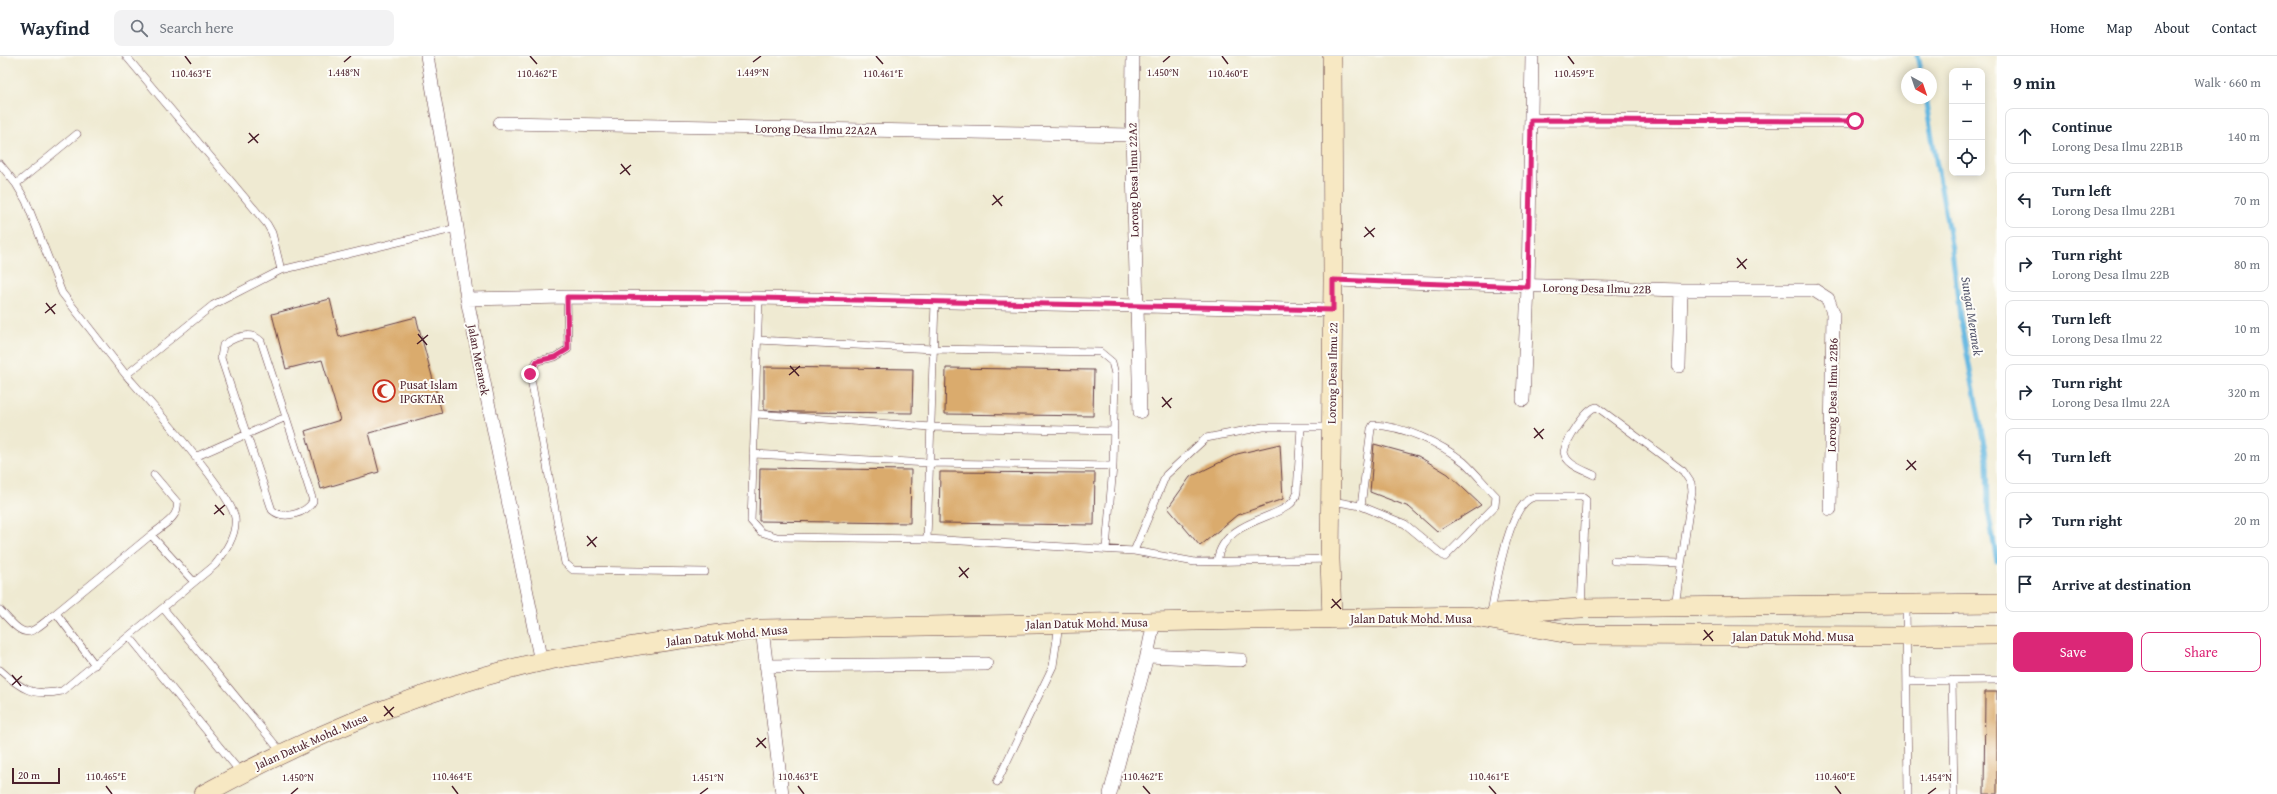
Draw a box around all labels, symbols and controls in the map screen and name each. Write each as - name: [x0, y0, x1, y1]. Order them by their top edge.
- search box: [114, 10, 394, 46]
- text: Wayfind: [20, 14, 90, 42]
- icon: search: [128, 17, 150, 39]
- text: Search here: [160, 17, 234, 38]
- text: Home: [2050, 18, 2085, 38]
- text: Map: [2107, 18, 2132, 38]
- text: About: [2154, 18, 2190, 38]
- text: Contact: [2212, 18, 2257, 38]
- text: 1.448°N: [328, 65, 360, 80]
- text: 1.449°N: [737, 65, 769, 80]
- text: 1.450°N: [1147, 65, 1179, 80]
- text: 110.463°E: [171, 66, 211, 81]
- text: 110.462°E: [517, 66, 557, 81]
- text: 110.461°E: [863, 66, 903, 81]
- text: 110.460°E: [1208, 66, 1248, 81]
- text: 110.459°E: [1554, 66, 1594, 81]
- north arrow: [1901, 68, 1937, 104]
- map controls: [1949, 68, 1985, 176]
- button: +: [1949, 68, 1985, 104]
- text: 9 min: [2013, 70, 2055, 95]
- text: Walk · 660 m: [2194, 73, 2261, 92]
- button: −: [1949, 104, 1985, 140]
- route start: [1846, 112, 1864, 130]
- text: Continue: [2052, 116, 2113, 137]
- street label: Lorong Desa Ilmu 22A2A: [755, 119, 878, 139]
- street label: Lorong Desa Ilmu 22A2: [1123, 122, 1143, 238]
- icon: ahead: [2014, 125, 2036, 147]
- text: 140 m: [2228, 127, 2260, 146]
- text: Lorong Desa Ilmu 22B1B: [2052, 137, 2183, 156]
- button: locate: [1949, 140, 1985, 176]
- text: Turn left: [2052, 180, 2111, 201]
- icon: left: [2014, 189, 2036, 211]
- text: 70 m: [2234, 191, 2260, 210]
- text: Lorong Desa Ilmu 22B1: [2052, 201, 2176, 220]
- text: Turn right: [2052, 244, 2123, 265]
- icon: right: [2014, 253, 2036, 275]
- text: 80 m: [2234, 255, 2260, 274]
- text: Lorong Desa Ilmu 22B: [2052, 265, 2170, 284]
- water label: Sungai Meranek: [1956, 275, 1988, 357]
- street label: Lorong Desa Ilmu 22B: [1543, 279, 1652, 297]
- text: Turn left: [2052, 308, 2111, 329]
- icon: left: [2014, 317, 2036, 339]
- text: 10 m: [2234, 319, 2260, 338]
- street label: Jalan Meranek: [463, 321, 494, 398]
- street label: Lorong Desa Ilmu 22: [1323, 322, 1341, 424]
- text: Lorong Desa Ilmu 22: [2052, 329, 2162, 348]
- street label: Lorong Desa Ilmu 22B6: [1823, 337, 1842, 452]
- route end: [521, 365, 539, 383]
- text: Turn right: [2052, 372, 2123, 393]
- place label: Pusat Islam IPGKTAR: [400, 376, 458, 407]
- mosque icon: Pusat Islam IPGKTAR: [371, 378, 397, 404]
- icon: right: [2014, 381, 2036, 403]
- text: 320 m: [2228, 383, 2260, 402]
- text: Lorong Desa Ilmu 22A: [2052, 393, 2170, 412]
- icon: left: [2014, 445, 2036, 467]
- text: Turn left: [2052, 446, 2111, 467]
- text: 20 m: [2234, 447, 2260, 466]
- icon: right: [2014, 509, 2036, 531]
- text: Turn right: [2052, 510, 2123, 531]
- text: 20 m: [2234, 511, 2260, 530]
- icon: arrive: [2014, 573, 2036, 595]
- text: Arrive at destination: [2052, 574, 2191, 595]
- street label: Jalan Datuk Mohd. Musa: [1348, 610, 1472, 627]
- street label: Jalan Datuk Mohd. Musa: [1024, 613, 1148, 633]
- street label: Jalan Datuk Mohd. Musa: [664, 620, 789, 650]
- street label: Jalan Datuk Mohd. Musa: [1730, 628, 1854, 645]
- button: Save: [2013, 632, 2133, 672]
- button: Share: [2141, 632, 2261, 672]
- street label: Jalan Datuk Mohd. Musa: [250, 708, 370, 774]
- scale bar: [12, 766, 60, 785]
- text: 20 m: [18, 767, 40, 783]
- text: 110.465°E: [86, 769, 126, 784]
- text: 110.464°E: [432, 769, 472, 784]
- text: 110.463°E: [778, 769, 818, 784]
- text: 110.462°E: [1123, 769, 1163, 784]
- text: 110.461°E: [1469, 769, 1509, 784]
- text: 110.460°E: [1815, 769, 1855, 784]
- text: 1.450°N: [282, 770, 314, 785]
- text: 1.451°N: [692, 770, 724, 785]
- text: 1.454°N: [1920, 770, 1952, 785]

